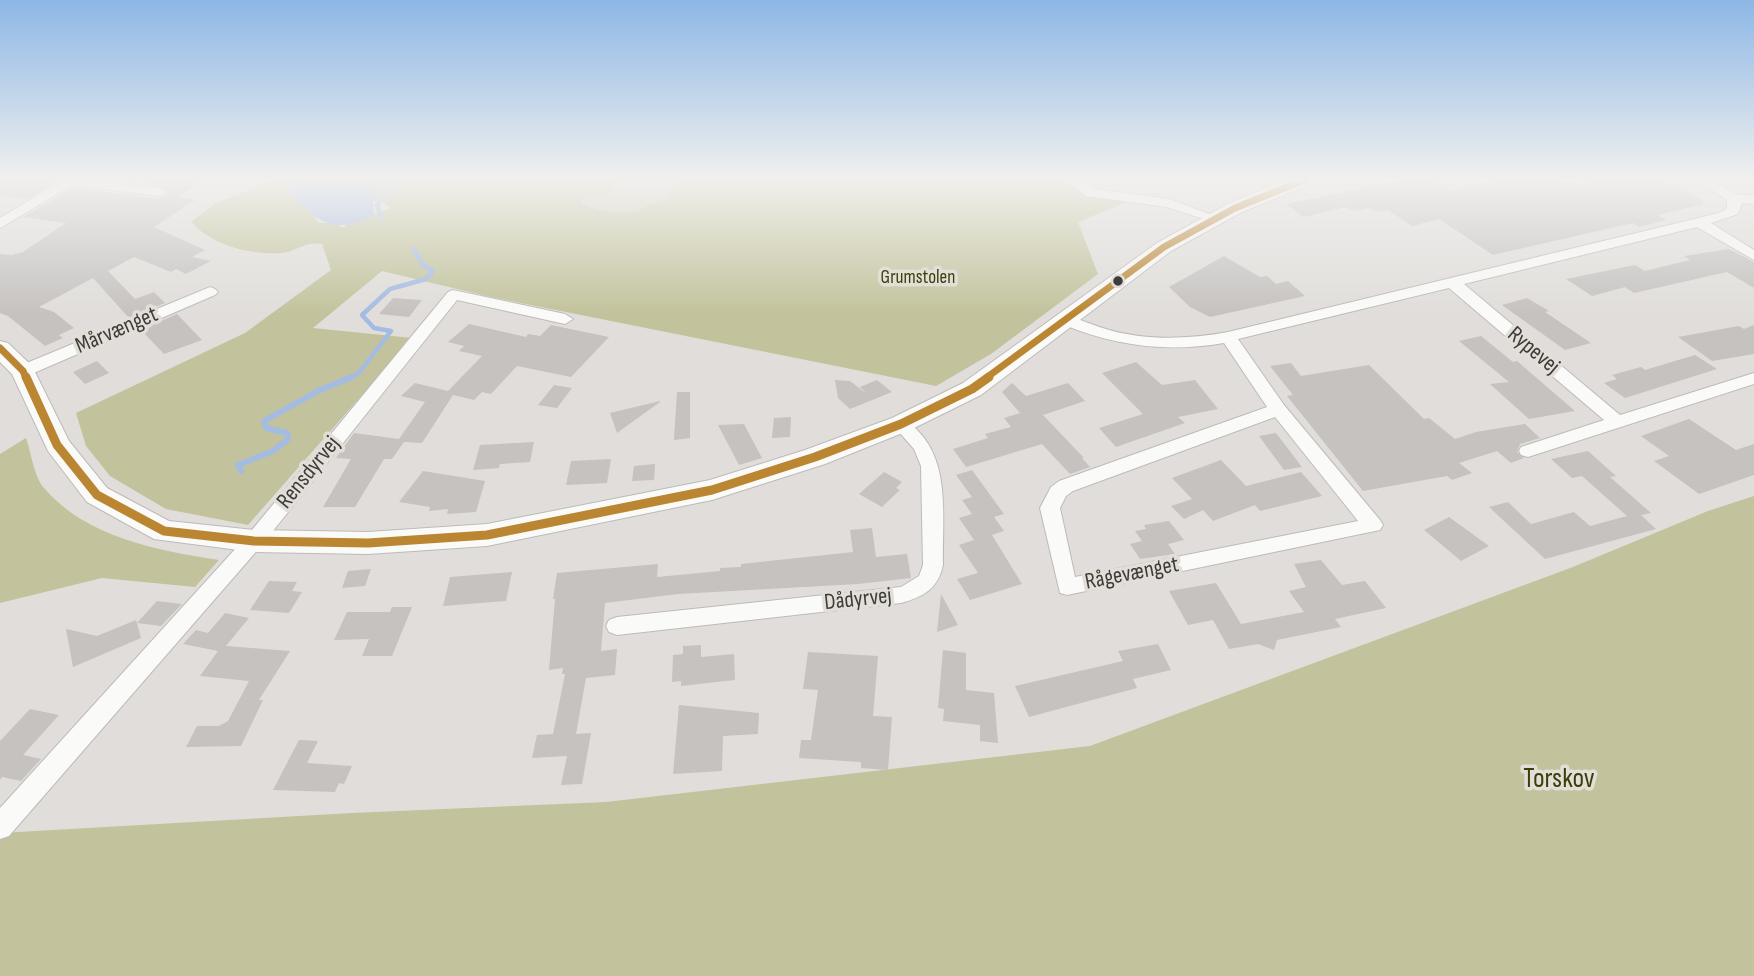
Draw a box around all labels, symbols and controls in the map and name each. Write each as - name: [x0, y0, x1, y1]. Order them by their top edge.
- park label: Grumstolen: [881, 267, 955, 289]
- unlabelled marker: [1111, 274, 1125, 288]
- street label: Mårvænget: [72, 301, 162, 361]
- street label: Rypevej: [1501, 321, 1565, 381]
- street label: Rensdyrvej: [272, 431, 346, 515]
- street label: Rågevænget: [1083, 551, 1181, 597]
- street label: Dådyrvej: [823, 583, 893, 617]
- park label: Torskov: [1523, 763, 1595, 797]

